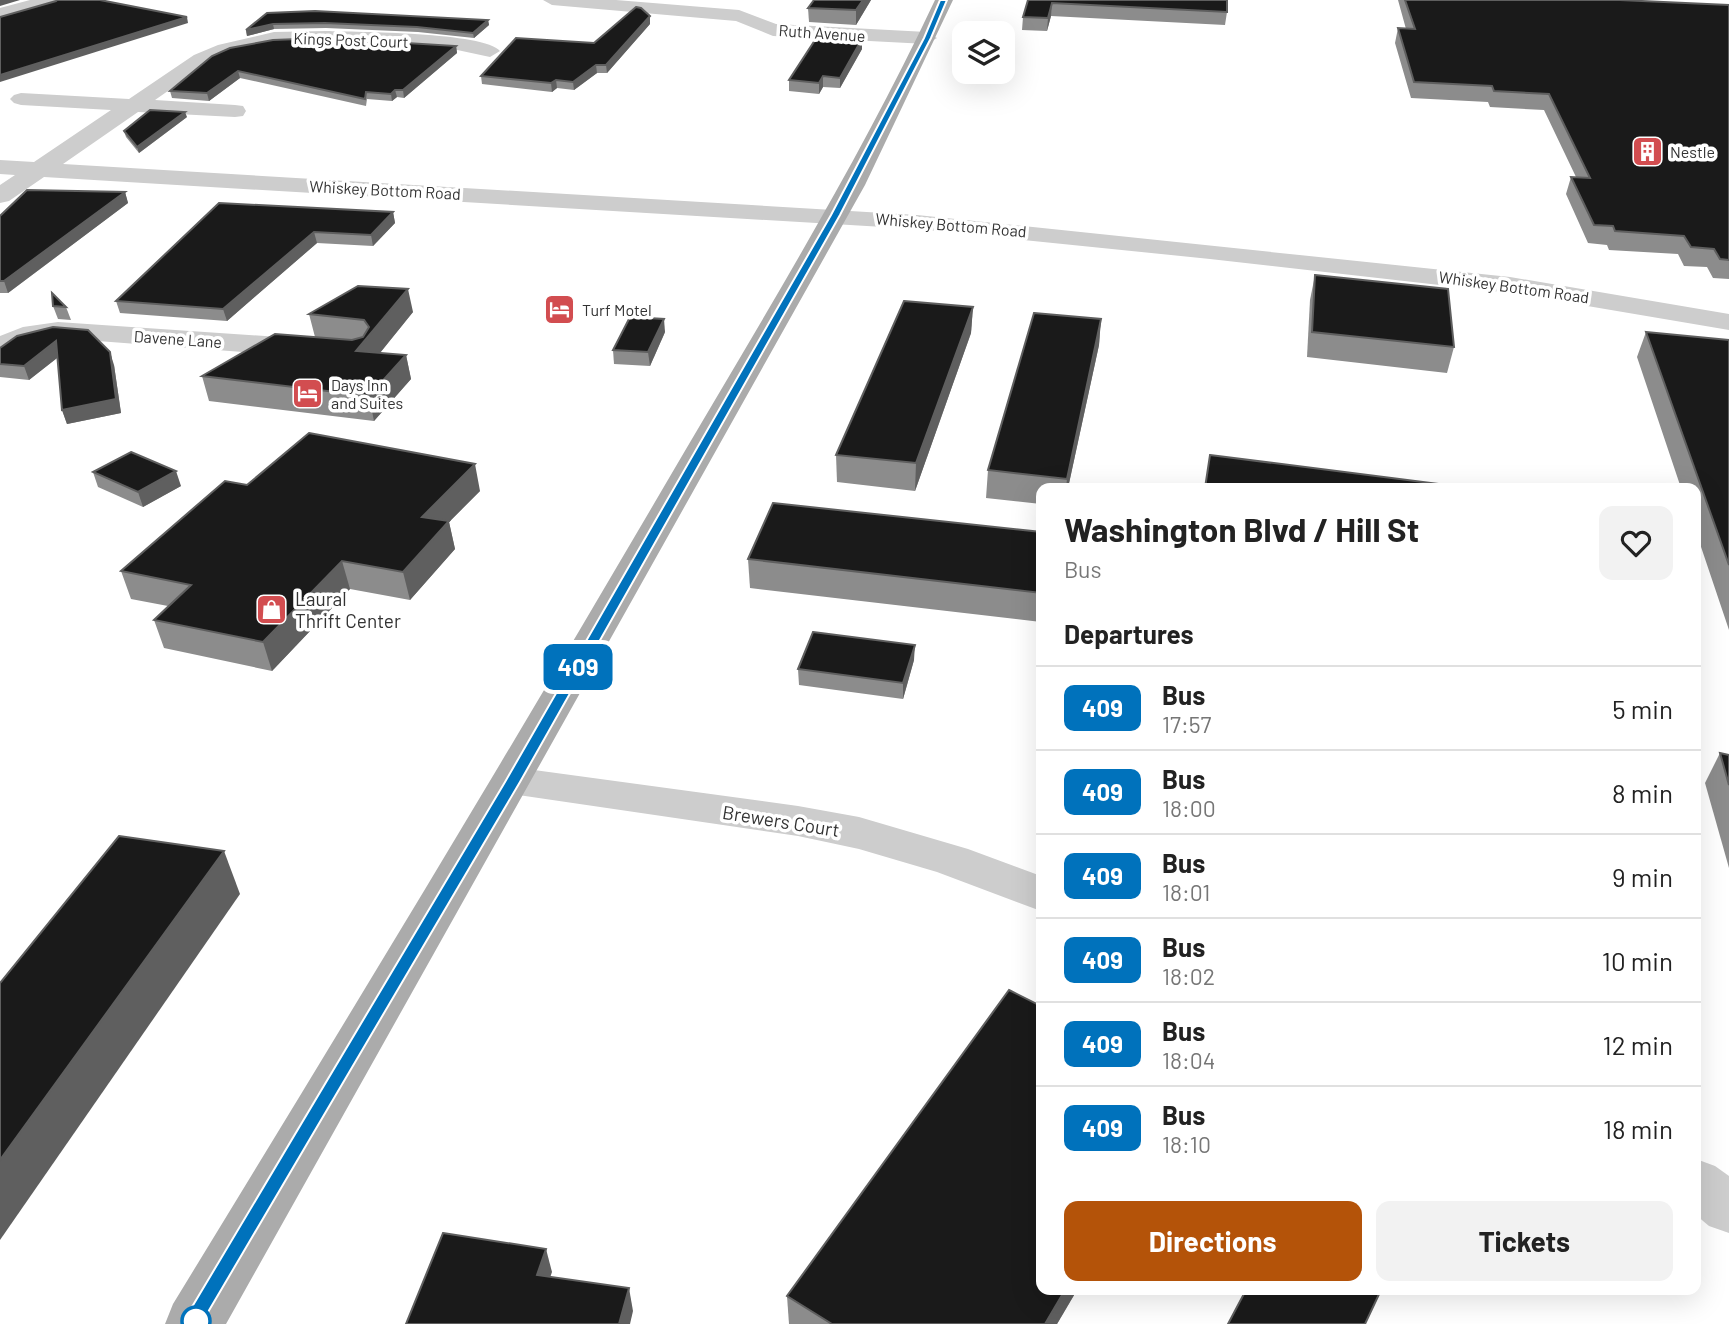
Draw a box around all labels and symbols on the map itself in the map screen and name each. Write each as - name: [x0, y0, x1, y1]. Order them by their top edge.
- street label: Ruth Avenue: [778, 20, 866, 45]
- street label: Kings Post Court: [293, 28, 409, 51]
- building icon: Nestle: [1630, 135, 1664, 169]
- place label: Nestle: [1670, 142, 1715, 161]
- street label: Whiskey Bottom Road: [309, 176, 461, 203]
- street label: Whiskey Bottom Road: [875, 208, 1027, 241]
- street label: Whiskey Bottom Road: [1438, 267, 1590, 306]
- hotel icon: Turf Motel: [542, 293, 576, 327]
- place label: Turf Motel: [582, 300, 652, 319]
- street label: Davene Lane: [133, 326, 223, 351]
- place label: Days Inn and Suites: [331, 375, 403, 412]
- hotel icon: Days Inn and Suites: [291, 377, 325, 411]
- place label: Laural Thrift Center: [295, 587, 401, 632]
- shop icon: Laural Thrift Center: [255, 593, 289, 627]
- line badge: 409: [538, 644, 618, 690]
- street label: Brewers Court: [721, 800, 841, 841]
- unlabelled marker: [181, 1306, 211, 1324]

